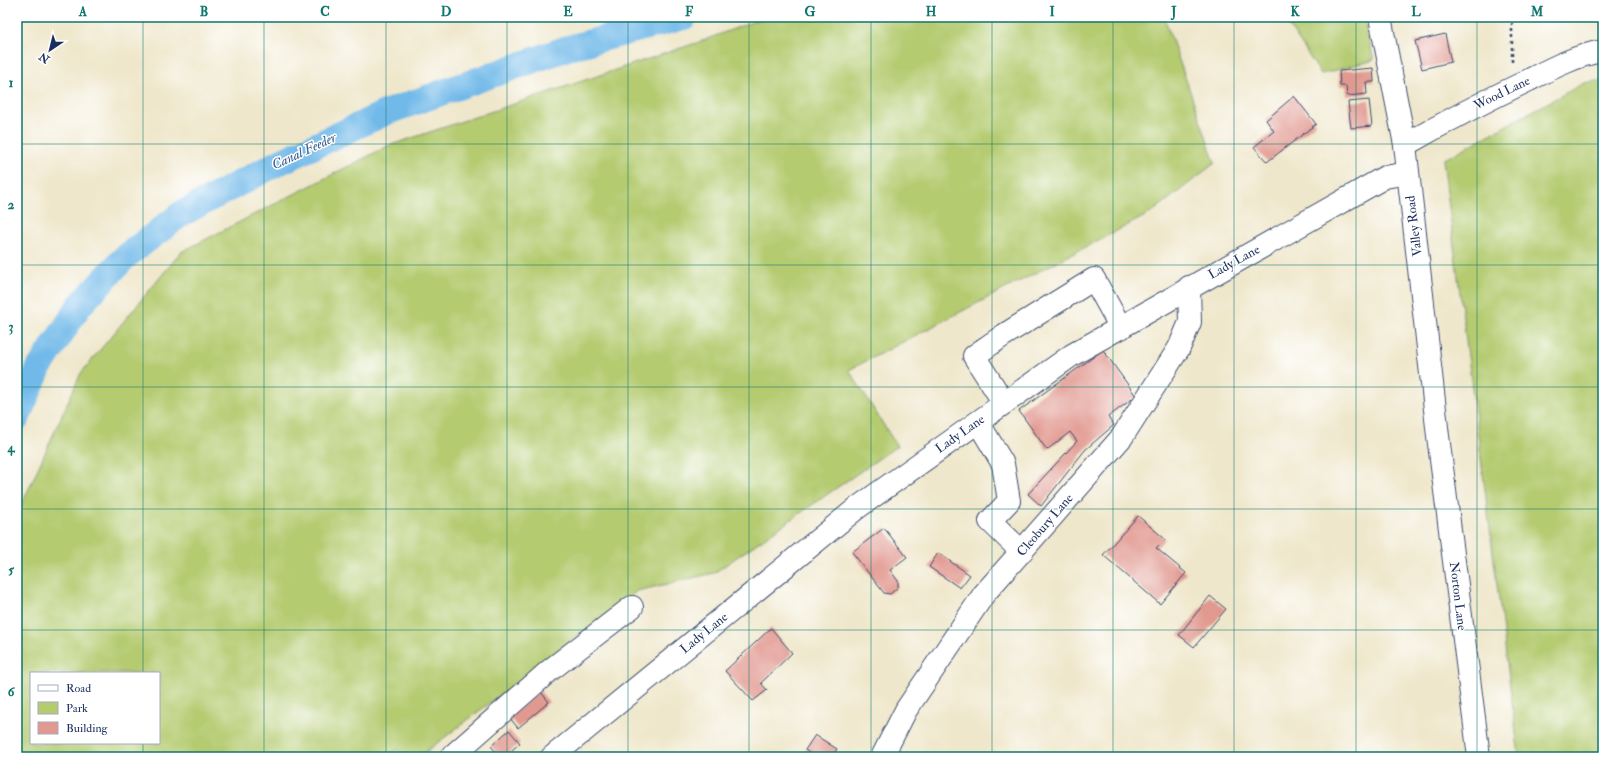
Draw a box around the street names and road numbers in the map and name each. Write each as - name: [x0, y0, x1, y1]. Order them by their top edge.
- street label: Wood Lane: [1470, 72, 1533, 114]
- street label: Valley Road: [1402, 194, 1427, 257]
- street label: Lady Lane: [1205, 241, 1264, 284]
- street label: Lady Lane: [932, 411, 989, 458]
- street label: Cleobury Lane: [1013, 490, 1078, 560]
- street label: Norton Lane: [1446, 561, 1470, 632]
- street label: Lady Lane: [677, 609, 732, 658]

